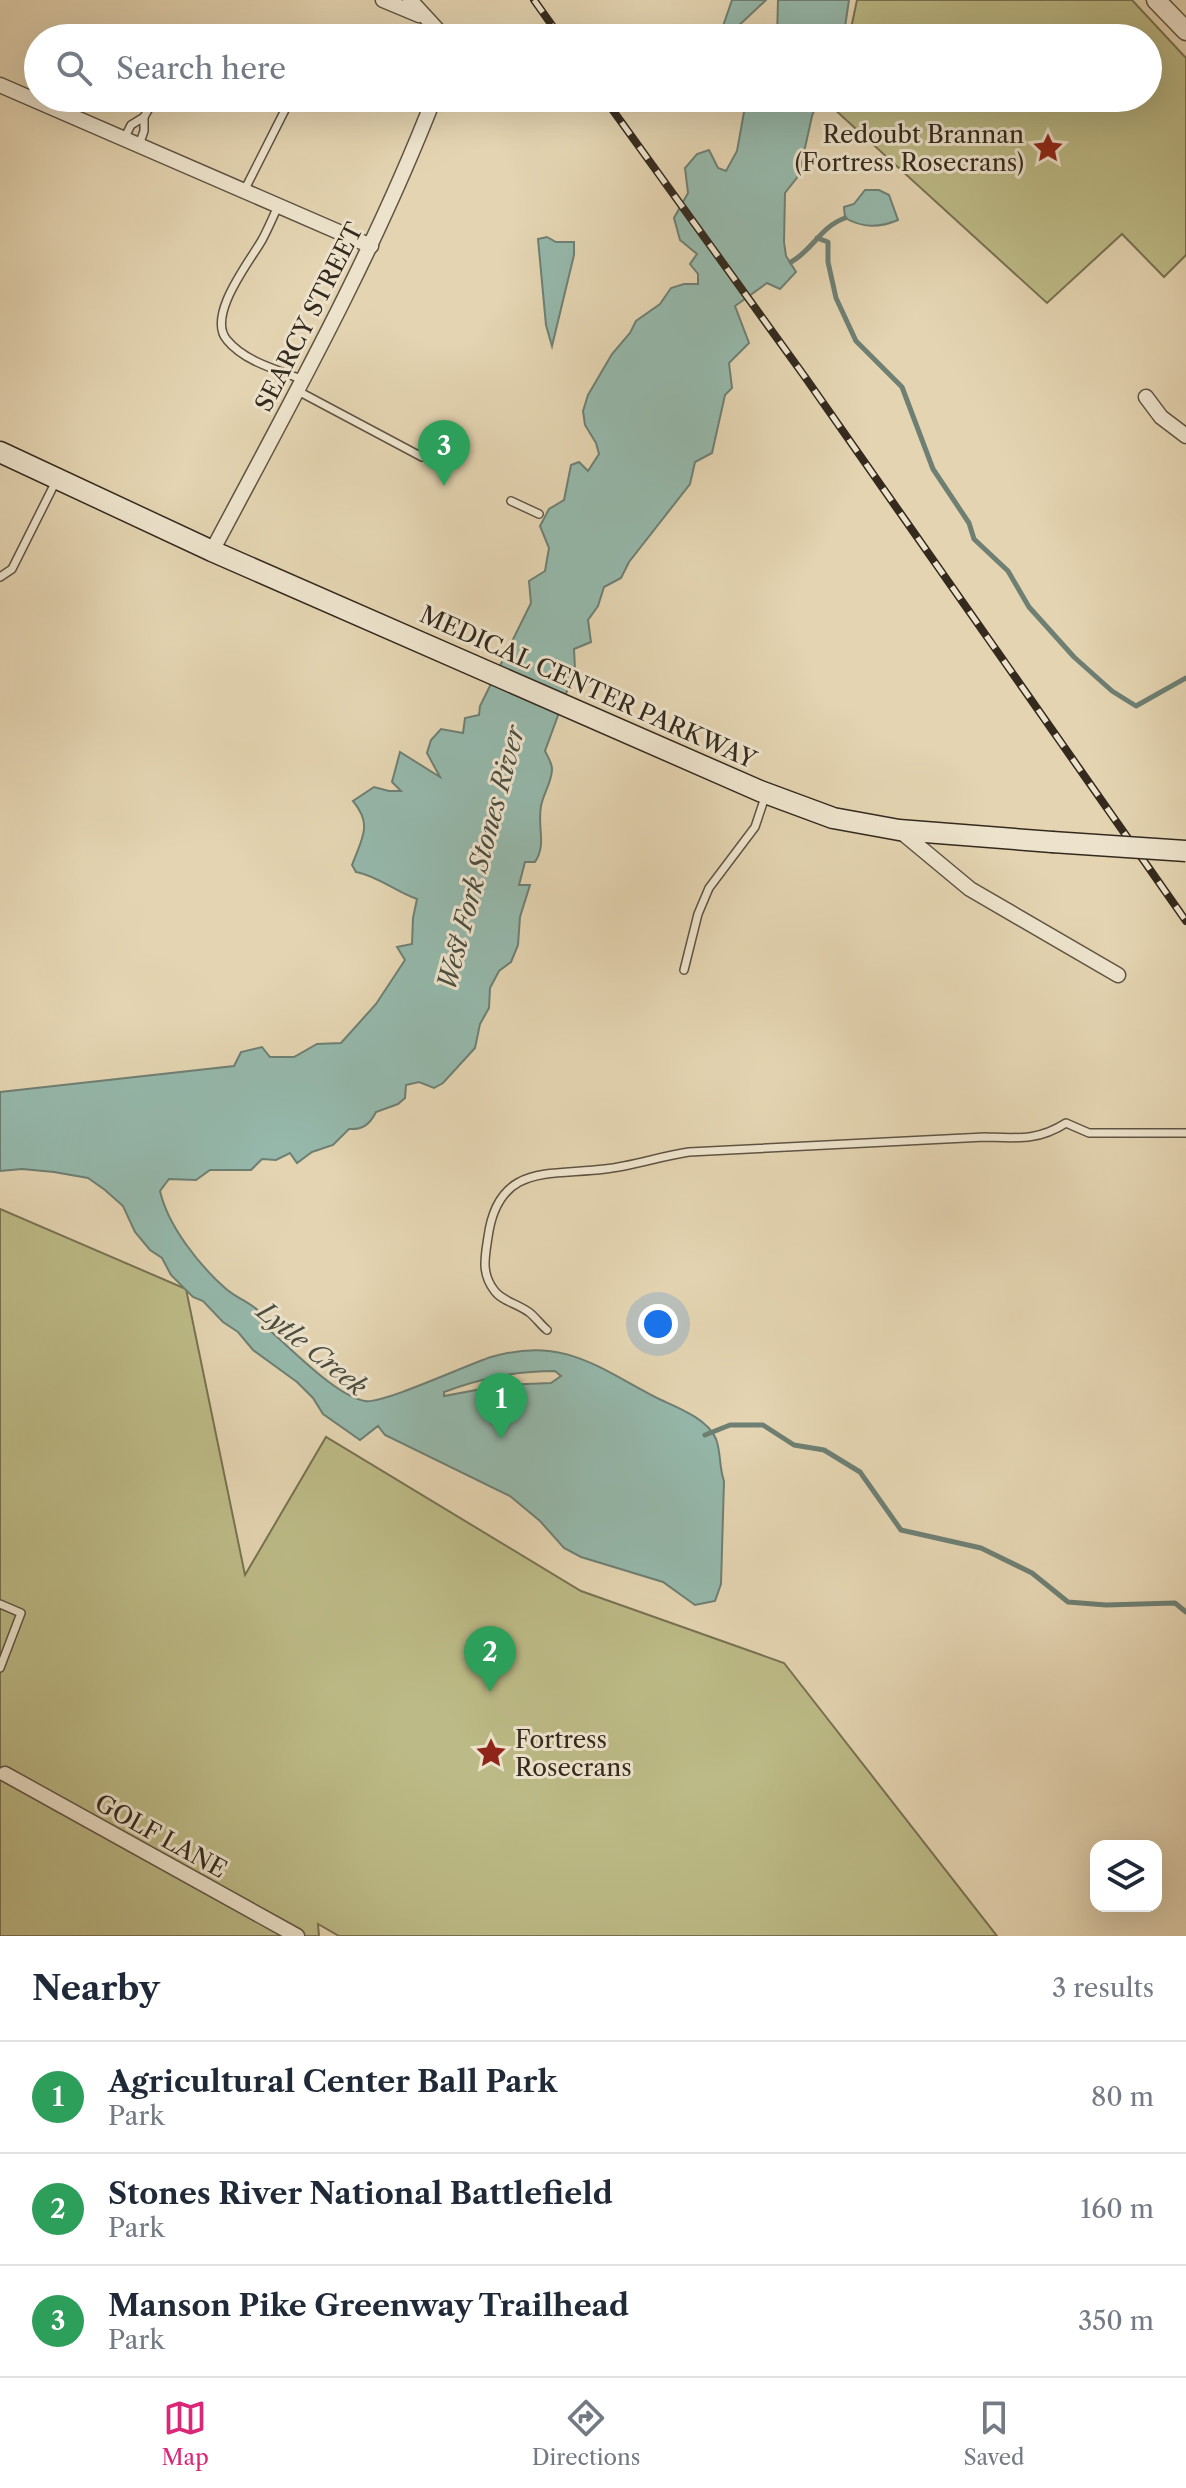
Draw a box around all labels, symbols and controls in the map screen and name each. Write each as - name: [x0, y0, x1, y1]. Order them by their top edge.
- search box: [24, 24, 1162, 112]
- icon: search: [52, 46, 96, 90]
- text: Search here: [116, 50, 286, 87]
- place label: Redoubt Brannan (Fortress Rosecrans): [795, 120, 1024, 177]
- place icon: Redoubt Brannan (Fortress Rosecrans): [1031, 131, 1065, 165]
- street label: SEARCY STREET: [249, 218, 369, 416]
- pin: 3: [418, 420, 470, 486]
- street label: MEDICAL CENTER PARKWAY: [415, 600, 761, 775]
- water label: West Fork Stones River: [430, 720, 532, 994]
- water label: Lytle Creek: [249, 1294, 374, 1403]
- your location: [638, 1304, 678, 1344]
- pin: 1: [475, 1373, 527, 1439]
- pin: 2: [464, 1626, 516, 1692]
- place label: Fortress Rosecrans: [515, 1725, 632, 1782]
- place icon: Fortress Rosecrans: [474, 1736, 508, 1770]
- street label: GOLF LANE: [90, 1788, 232, 1884]
- map controls: [1090, 1840, 1162, 1912]
- button: layers: [1090, 1840, 1162, 1912]
- text: Nearby: [32, 1967, 160, 2009]
- text: 3 results: [1052, 1972, 1154, 2004]
- text: Agricultural Center Ball Park: [108, 2063, 557, 2100]
- text: 1: [52, 2081, 64, 2113]
- text: 80 m: [1091, 2081, 1154, 2113]
- text: Park: [108, 2100, 165, 2132]
- text: Stones River National Battlefield: [108, 2175, 613, 2212]
- text: 2: [50, 2193, 66, 2225]
- text: 160 m: [1080, 2193, 1154, 2225]
- text: Park: [108, 2212, 165, 2244]
- text: Manson Pike Greenway Trailhead: [108, 2287, 629, 2324]
- text: 3: [51, 2305, 65, 2337]
- text: 350 m: [1078, 2305, 1154, 2337]
- text: Park: [108, 2324, 165, 2356]
- tab: Map: [161, 2396, 209, 2471]
- tab: Directions: [532, 2396, 640, 2471]
- tab: Saved: [963, 2396, 1024, 2471]

